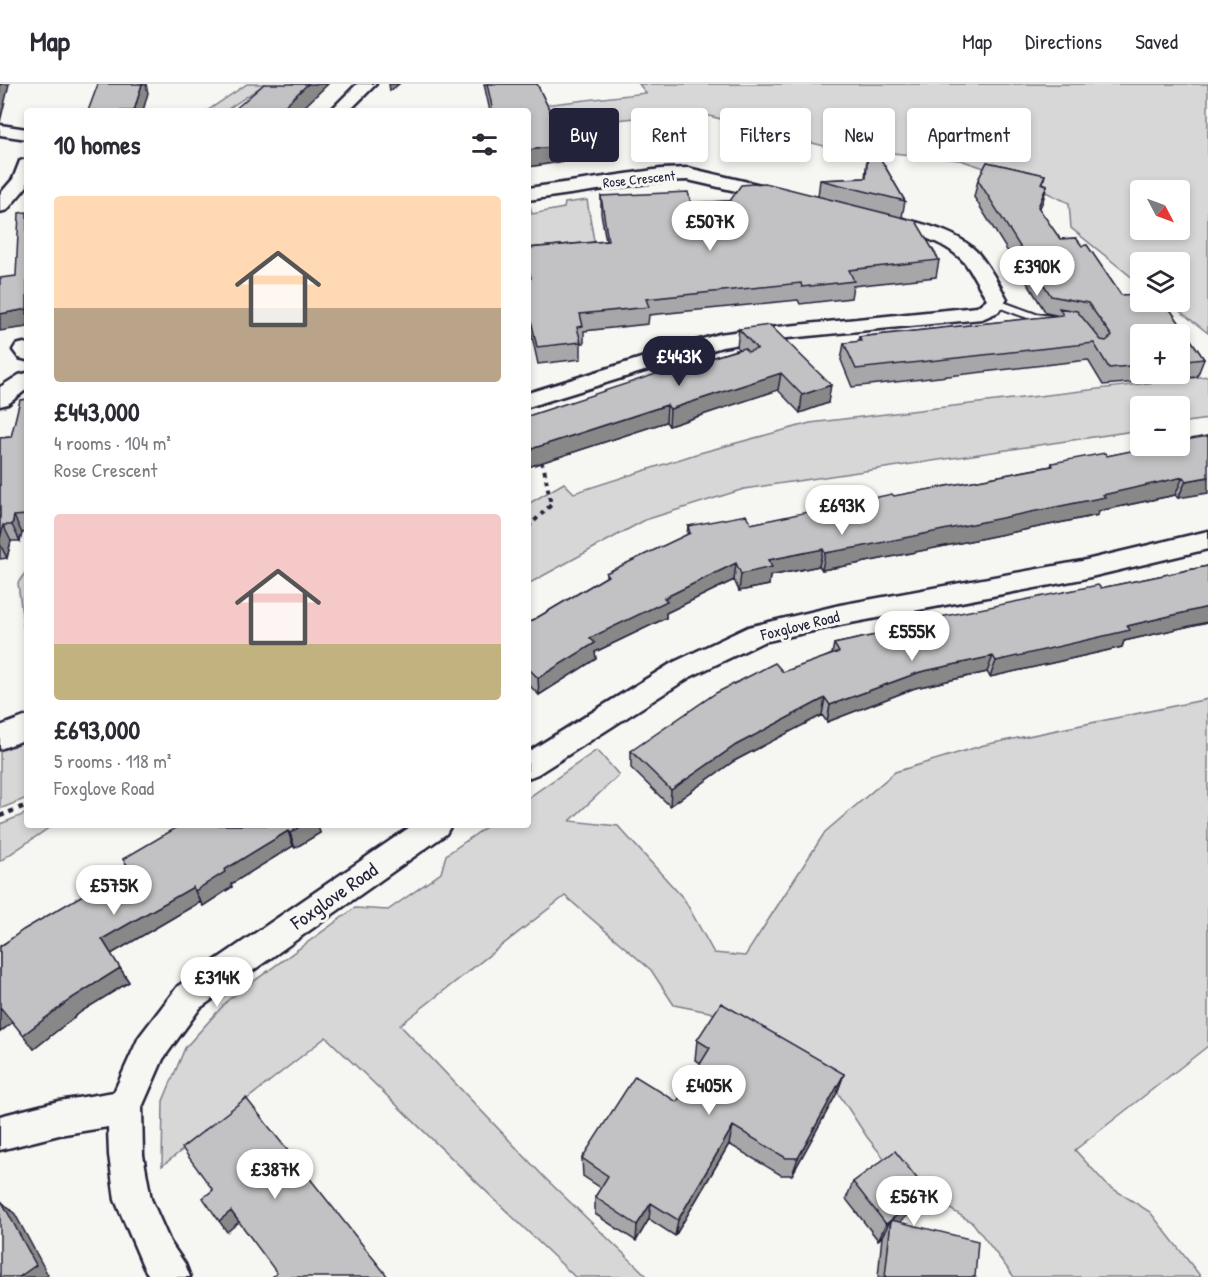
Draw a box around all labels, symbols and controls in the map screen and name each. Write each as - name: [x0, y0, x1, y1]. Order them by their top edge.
- text: Map: [30, 22, 70, 60]
- text: Map: [962, 27, 992, 56]
- text: Directions: [1025, 27, 1102, 56]
- text: Saved: [1135, 27, 1178, 56]
- chip: Buy: [549, 108, 619, 162]
- chip: Rent: [631, 108, 708, 162]
- chip: Filters: [720, 108, 811, 162]
- chip: New: [823, 108, 895, 162]
- chip: Apartment: [907, 108, 1031, 162]
- text: 10 homes: [54, 127, 141, 162]
- icon: filters: [468, 128, 501, 161]
- street label: Rose Crescent: [602, 165, 676, 192]
- north arrow: [1130, 180, 1190, 240]
- map controls: [1130, 180, 1190, 456]
- pin: £507K: [668, 201, 752, 252]
- text: £507K: [686, 207, 734, 234]
- icon: home: [224, 235, 332, 343]
- pin: £390K: [995, 246, 1079, 297]
- text: £390K: [1014, 252, 1060, 279]
- button: layers: [1130, 252, 1190, 312]
- button: +: [1130, 324, 1190, 384]
- pin: £443K: [637, 336, 721, 387]
- text: £443K: [656, 342, 702, 369]
- text: £443,000: [54, 394, 140, 429]
- button: −: [1130, 396, 1190, 456]
- text: 4 rooms · 104 m²: [54, 429, 171, 456]
- text: Rose Crescent: [54, 456, 157, 483]
- pin: £693K: [800, 485, 884, 536]
- text: £693K: [819, 491, 865, 518]
- icon: home: [224, 553, 332, 661]
- street label: Foxglove Road: [757, 605, 842, 646]
- pin: £555K: [870, 611, 954, 662]
- text: £555K: [889, 617, 935, 644]
- text: £693,000: [54, 712, 140, 747]
- text: 5 rooms · 118 m²: [54, 747, 171, 774]
- text: Foxglove Road: [54, 774, 154, 801]
- street label: Foxglove Road: [284, 856, 383, 936]
- pin: £575K: [72, 865, 156, 916]
- text: £575K: [90, 871, 138, 898]
- pin: £314K: [175, 957, 259, 1008]
- text: £314K: [194, 963, 240, 990]
- pin: £405K: [667, 1065, 751, 1116]
- text: £405K: [686, 1071, 732, 1098]
- pin: £387K: [233, 1149, 317, 1200]
- text: £387K: [251, 1155, 299, 1182]
- pin: £567K: [872, 1176, 956, 1227]
- text: £567K: [890, 1182, 938, 1209]

